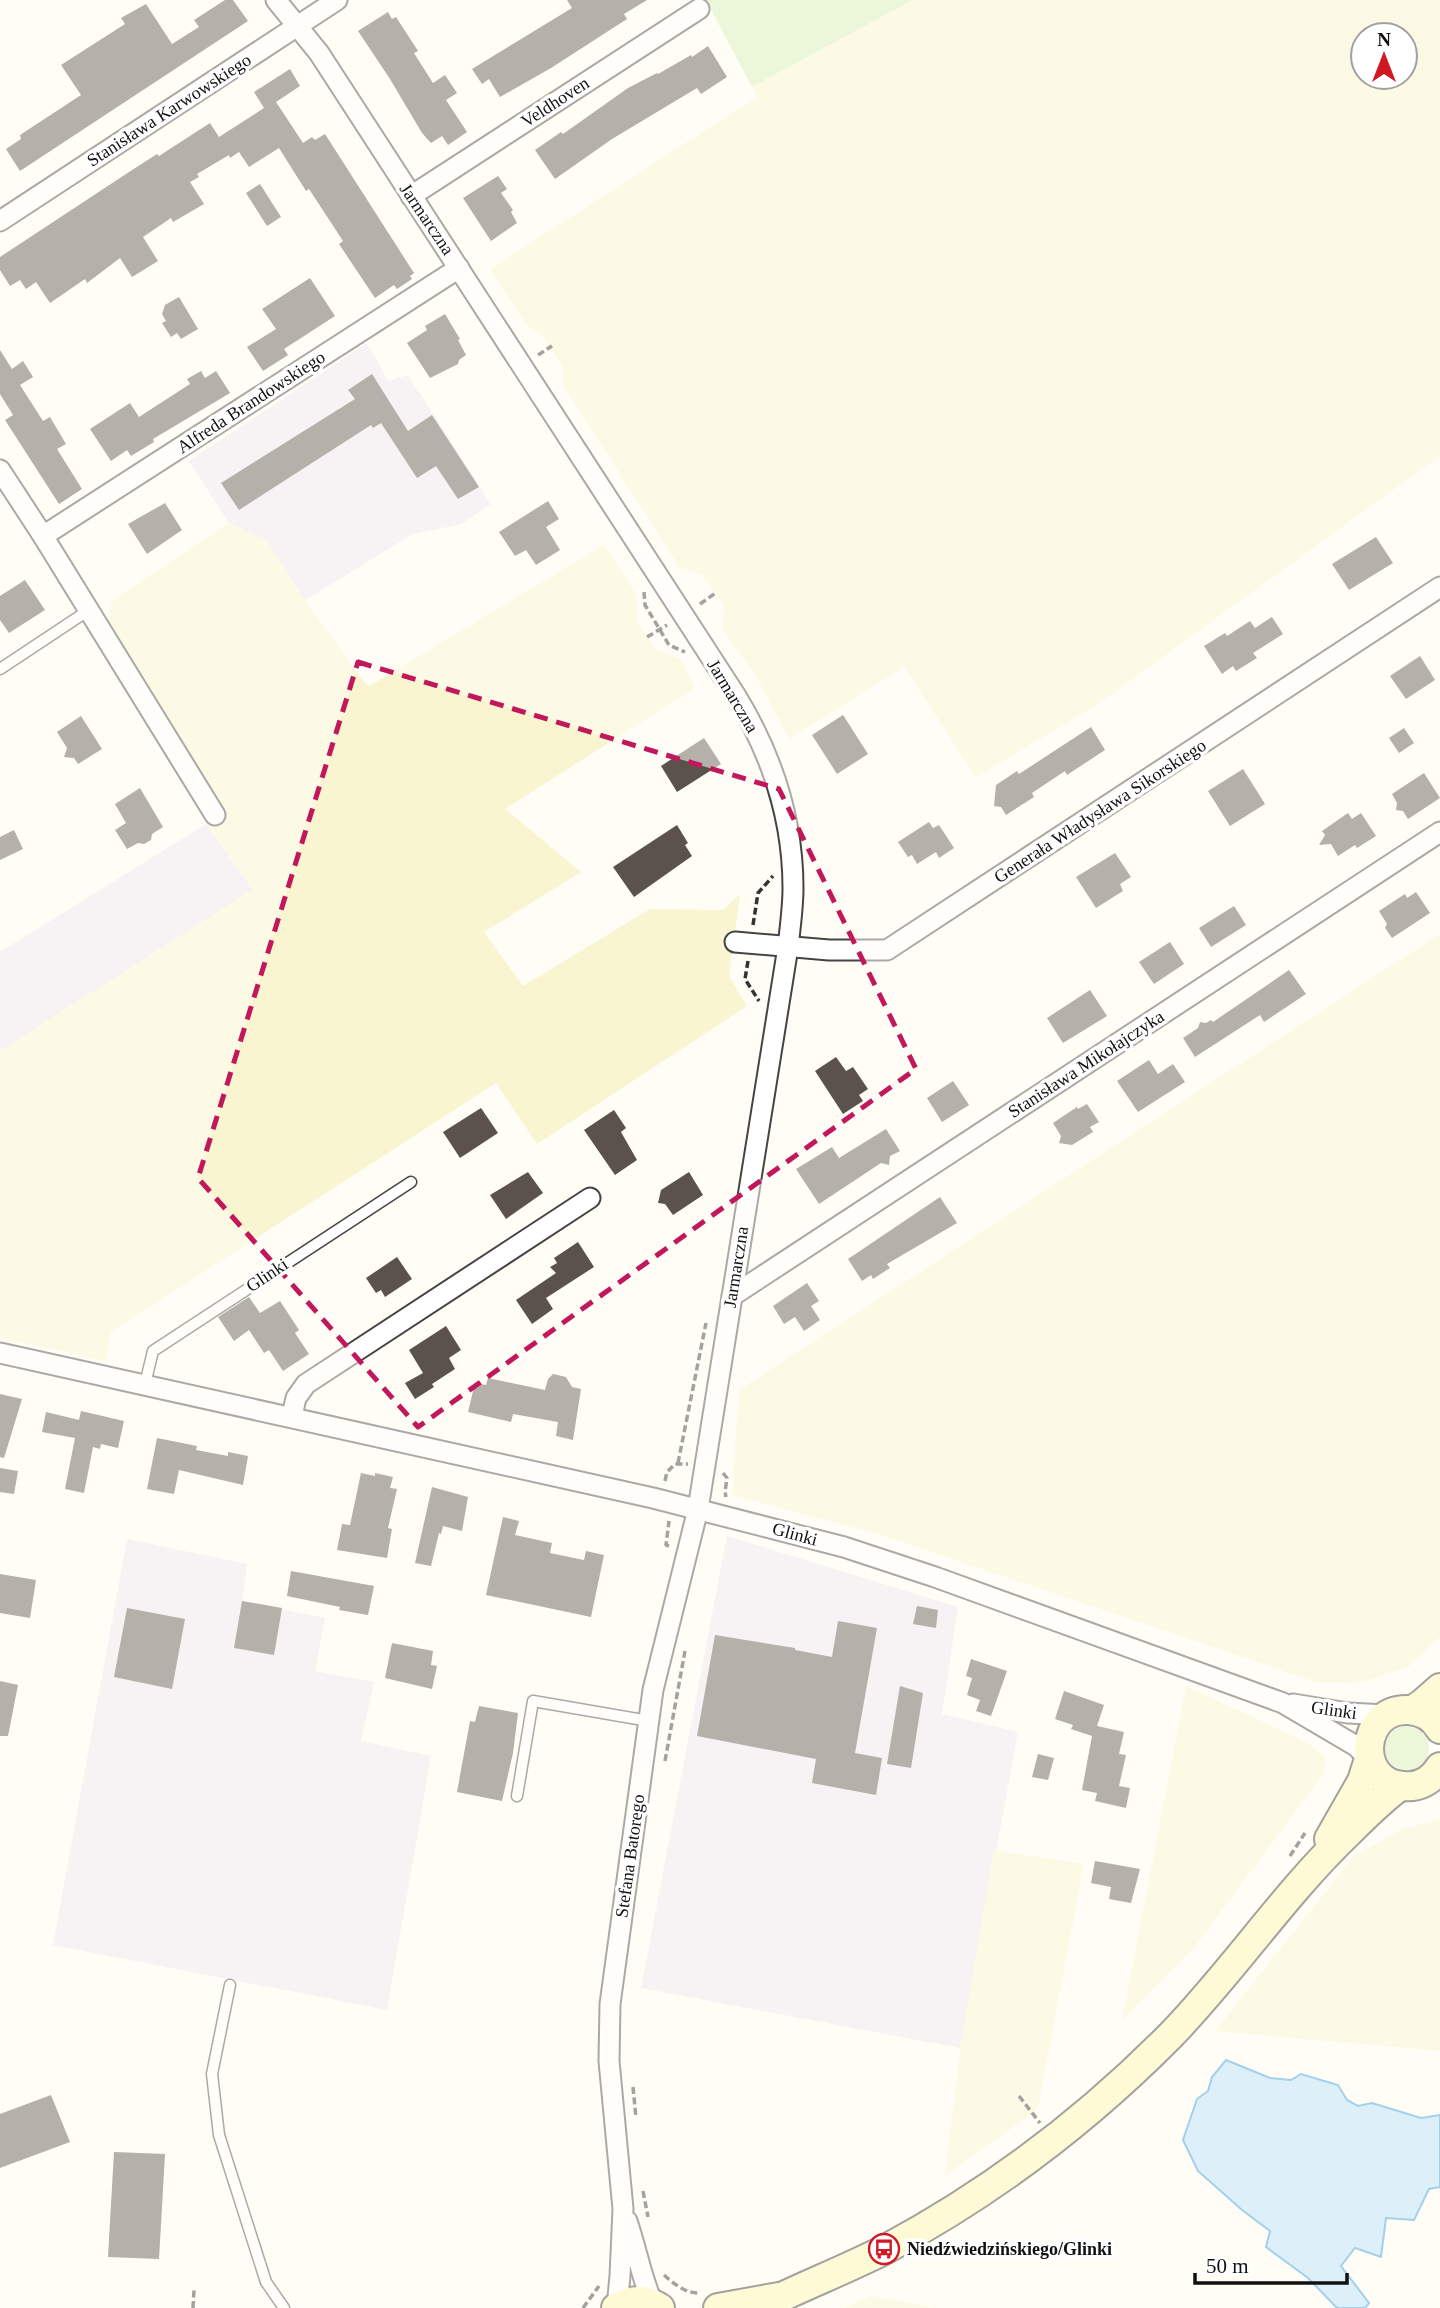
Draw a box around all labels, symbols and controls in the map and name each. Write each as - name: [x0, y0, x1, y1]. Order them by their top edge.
- north arrow: [1349, 21, 1419, 91]
- text: N: [1377, 29, 1391, 50]
- street label: Stanisława Karwowskiego: [83, 49, 255, 171]
- street label: Veldhoven: [517, 73, 593, 131]
- street label: Jarmarczna: [396, 179, 458, 259]
- street label: Alfreda Brandowskiego: [173, 347, 329, 457]
- street label: Jarmarczna: [703, 656, 763, 736]
- street label: Generała Władysława Sikorskiego: [990, 735, 1210, 887]
- street label: Stanisława Mikołajczyka: [1004, 1006, 1168, 1122]
- street label: Jarmarczna: [720, 1225, 752, 1309]
- street label: Glinki: [242, 1254, 292, 1296]
- street label: Glinki: [770, 1518, 820, 1550]
- street label: Glinki: [1310, 1697, 1358, 1723]
- street label: Stefana Batorego: [611, 1793, 649, 1919]
- bus stop icon: Niedźwiedzińskiego/Glinki: [867, 2232, 901, 2266]
- place label: Niedźwiedzińskiego/Glinki: [907, 2239, 1112, 2259]
- scale bar: [1195, 2242, 1347, 2286]
- text: 50 m: [1206, 2254, 1249, 2278]

